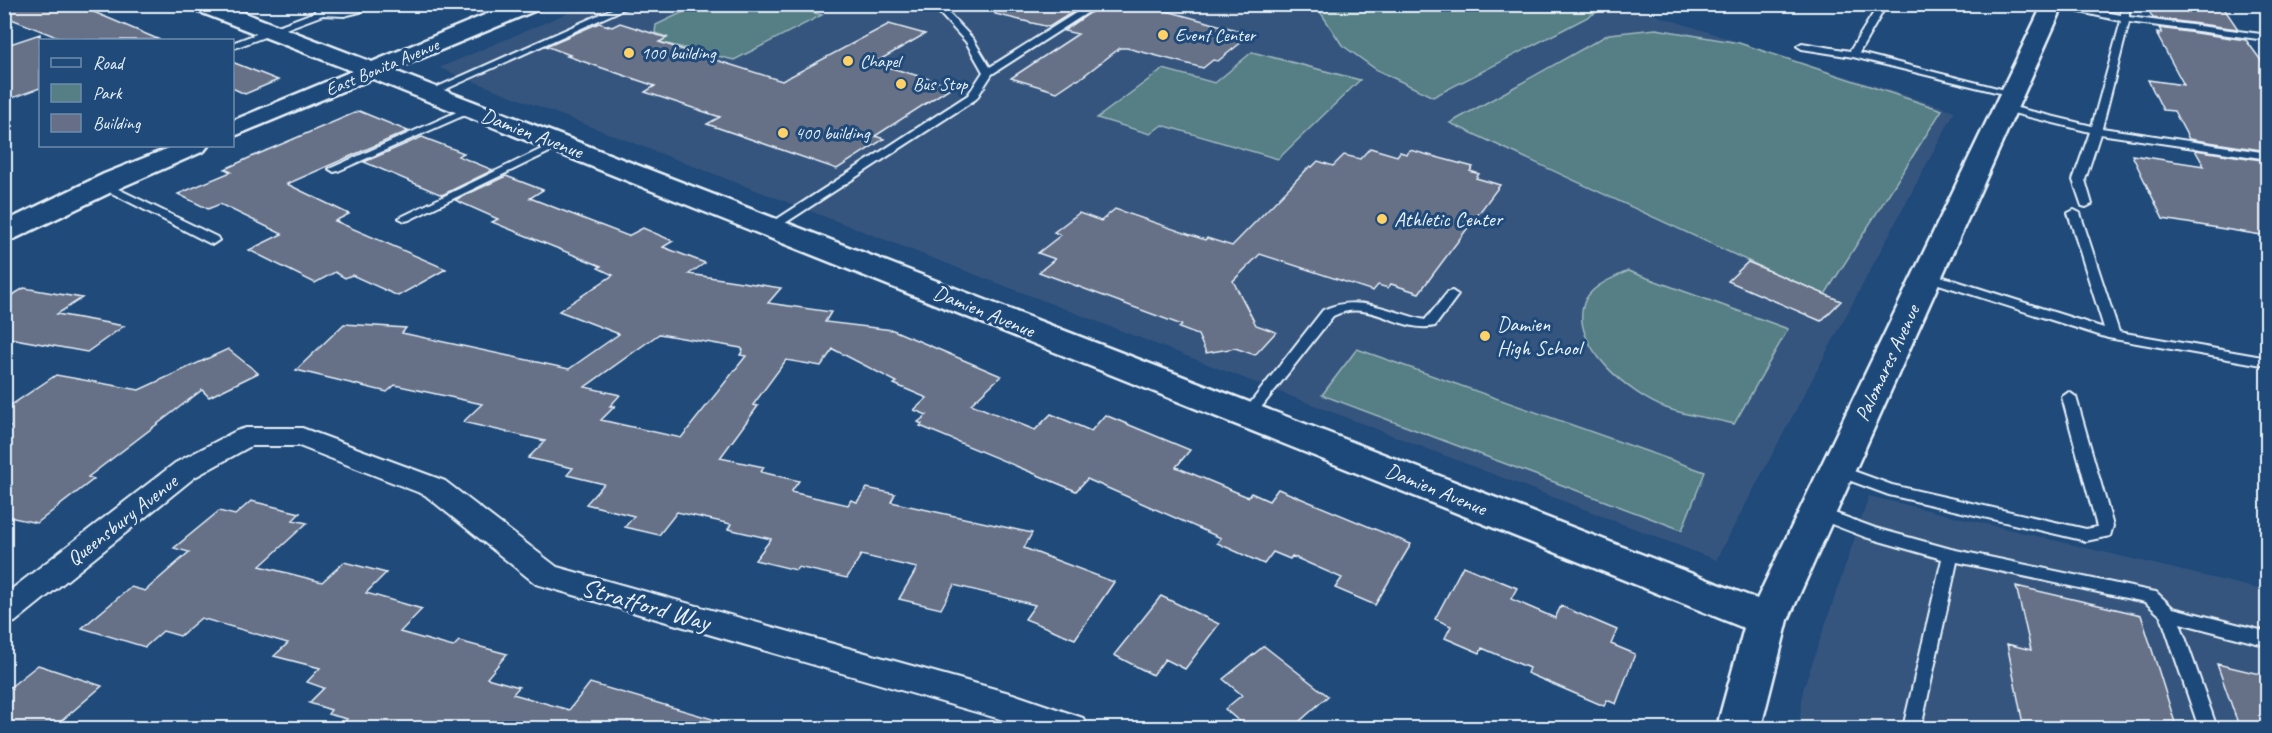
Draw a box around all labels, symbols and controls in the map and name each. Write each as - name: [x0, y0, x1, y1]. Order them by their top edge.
- place label: Event Center: [1175, 24, 1257, 46]
- marker: Event Center: [1156, 28, 1170, 42]
- street label: East Bonita Avenue: [322, 33, 443, 101]
- legend: [39, 39, 234, 147]
- place label: 100 building: [641, 42, 717, 64]
- marker: 100 building: [622, 46, 636, 60]
- place label: Chapel: [860, 50, 903, 72]
- text: Road: [93, 52, 126, 74]
- marker: Chapel: [841, 54, 855, 68]
- place label: Bus Stop: [913, 73, 969, 95]
- marker: Bus Stop: [894, 77, 908, 91]
- text: Park: [93, 82, 123, 104]
- street label: Damien Avenue: [478, 102, 588, 165]
- text: Building: [93, 112, 142, 134]
- place label: 400 building: [795, 122, 871, 144]
- marker: 400 building: [776, 126, 790, 140]
- place label: Athletic Center: [1394, 206, 1504, 232]
- marker: Athletic Center: [1375, 212, 1389, 226]
- street label: Damien Avenue: [930, 279, 1039, 343]
- street label: Palomares Avenue: [1849, 299, 1926, 425]
- place label: Damien High School: [1497, 311, 1585, 361]
- marker: Damien High School: [1478, 329, 1492, 343]
- street label: Damien Avenue: [1382, 457, 1491, 521]
- street label: Queensbury Avenue: [61, 467, 184, 571]
- street label: Stratford Way: [578, 570, 716, 639]

